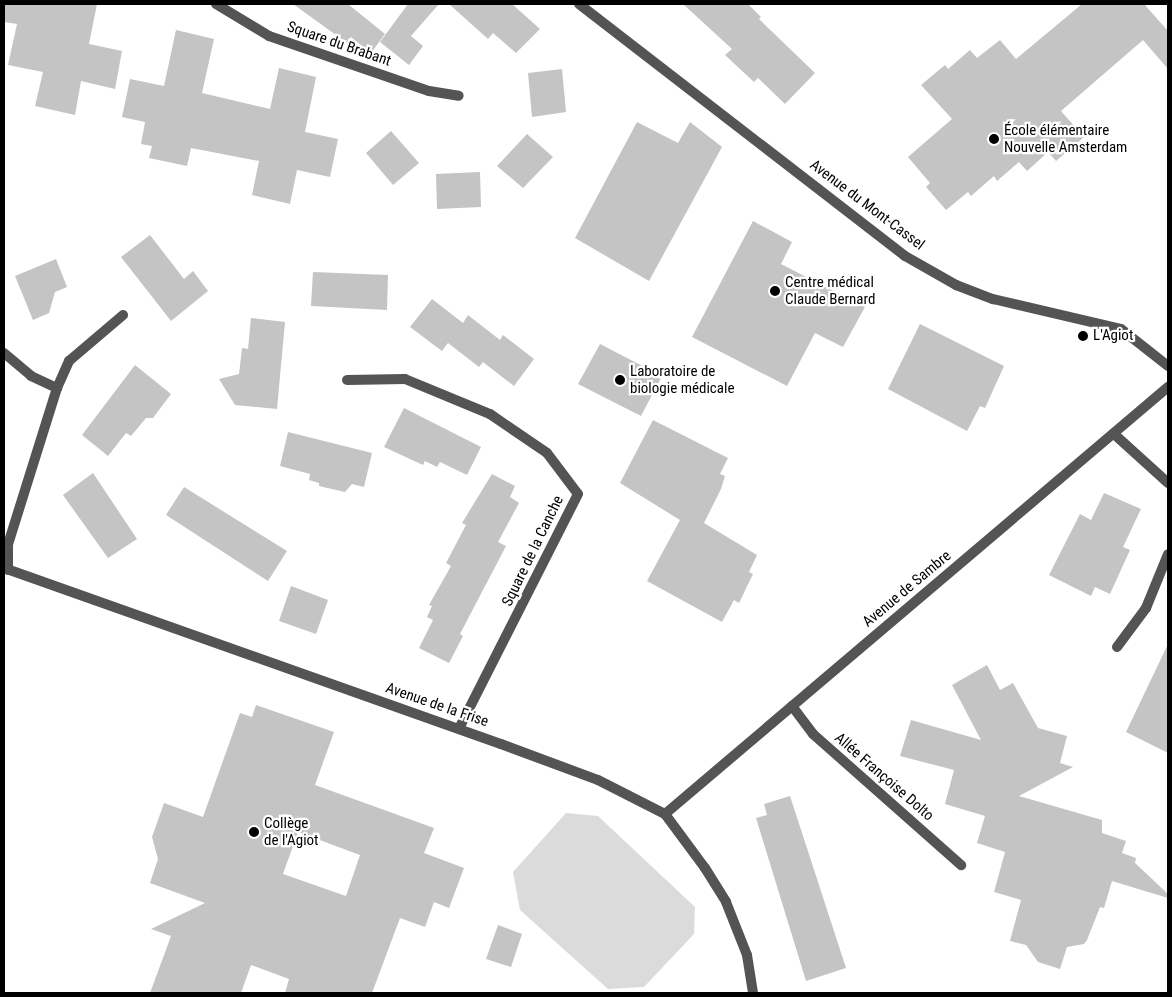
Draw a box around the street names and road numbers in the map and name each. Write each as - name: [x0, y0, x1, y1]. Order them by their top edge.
- street label: Square du Brabant: [285, 18, 393, 70]
- street label: Avenue du Mont-Cassel: [806, 156, 928, 254]
- street label: Square de la Canche: [498, 493, 568, 609]
- street label: Avenue de Sambre: [859, 547, 955, 631]
- street label: Avenue de la Frise: [383, 679, 491, 731]
- street label: Allée Françoise Dolto: [831, 729, 937, 825]

